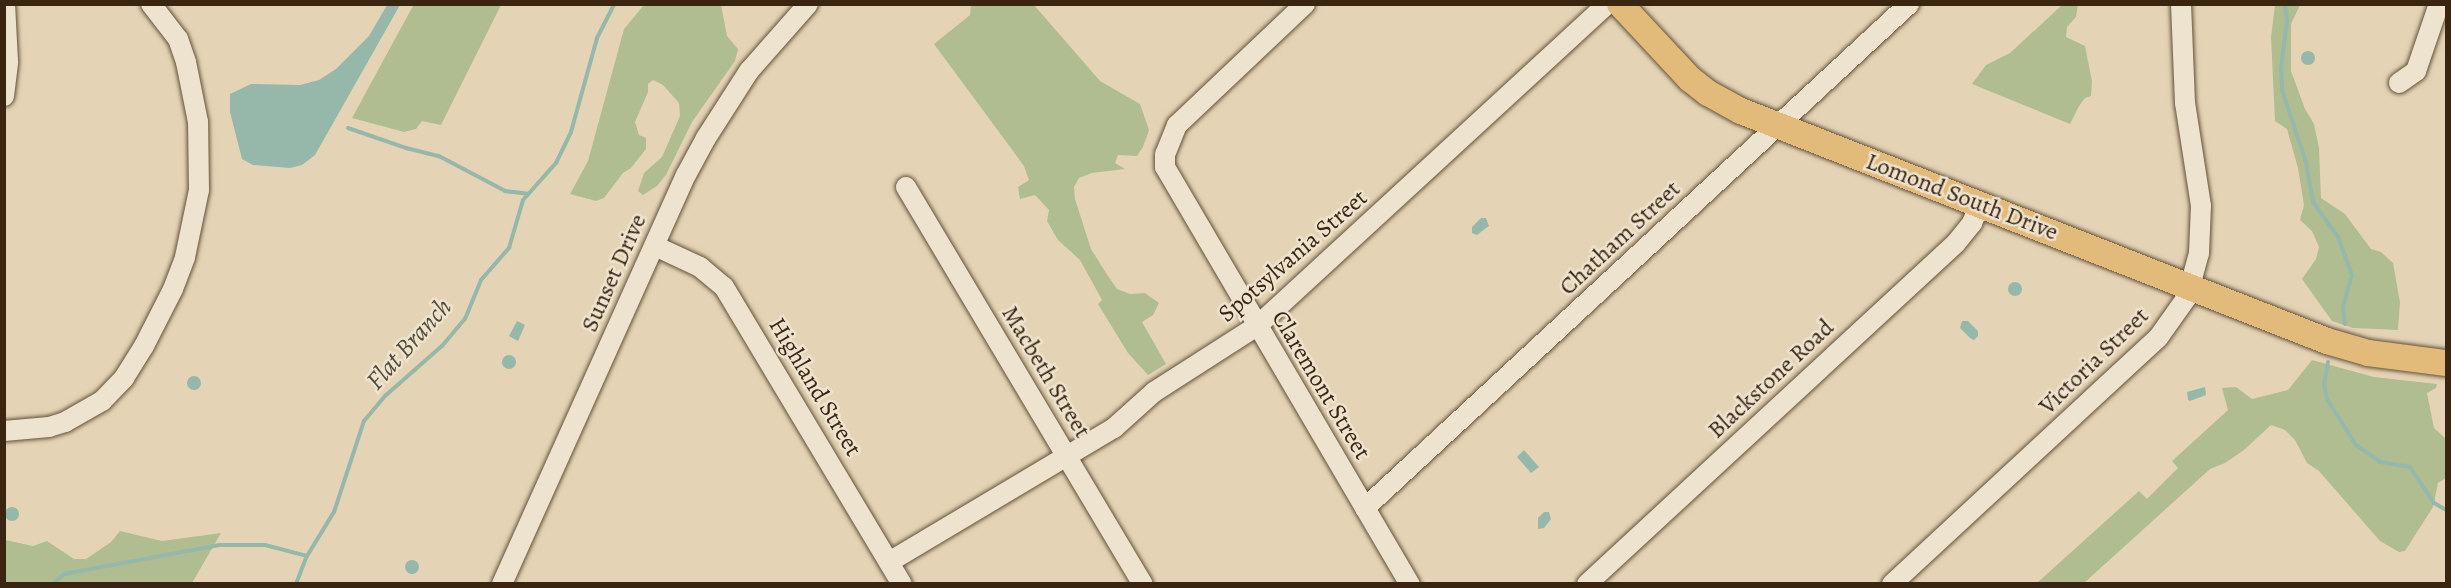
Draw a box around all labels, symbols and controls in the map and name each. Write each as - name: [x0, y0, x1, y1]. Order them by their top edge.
- street label: Lomond South Drive: [1862, 147, 2062, 247]
- street label: Chatham Street: [1554, 175, 1686, 301]
- street label: Spotsylvania Street: [1213, 184, 1373, 328]
- street label: Sunset Drive: [575, 210, 653, 336]
- water label: Flat Branch: [360, 292, 458, 396]
- street label: Macbeth Street: [995, 301, 1097, 443]
- street label: Victoria Street: [2033, 302, 2155, 420]
- street label: Claremont Street: [1265, 305, 1377, 465]
- street label: Highland Street: [762, 313, 868, 461]
- street label: Blackstone Road: [1702, 313, 1840, 445]

